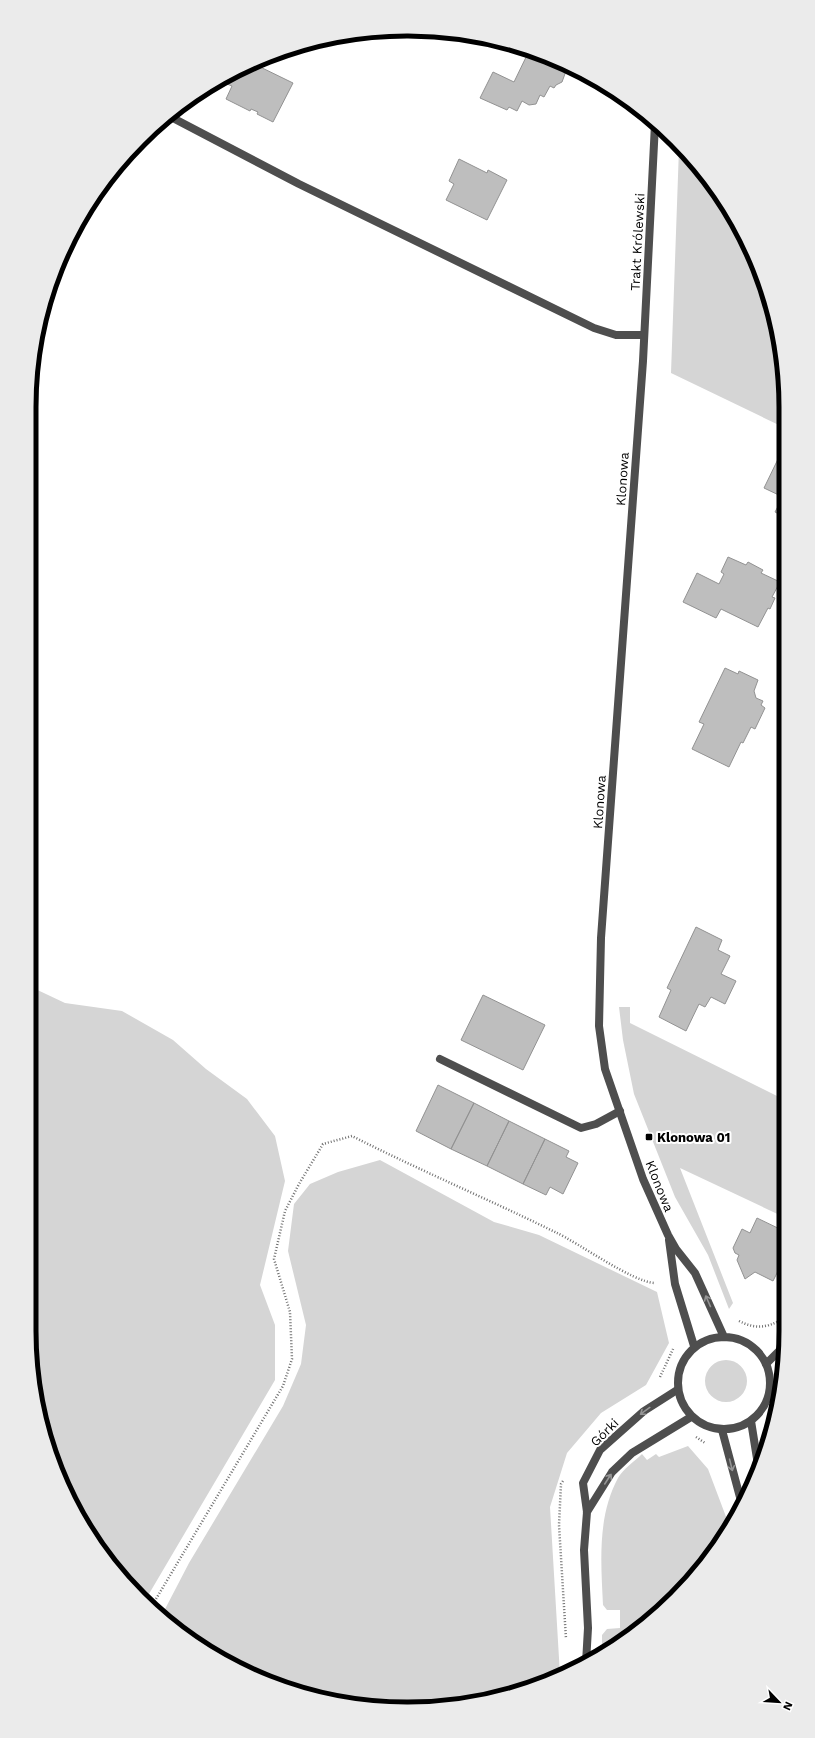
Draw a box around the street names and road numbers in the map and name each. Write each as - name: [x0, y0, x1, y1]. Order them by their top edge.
- street label: Trakt Królewski: [627, 193, 648, 291]
- street label: Klonowa: [613, 451, 632, 507]
- street label: Klonowa: [590, 774, 609, 830]
- street label: Klonowa: [642, 1158, 677, 1215]
- street label: Górki: [587, 1415, 621, 1449]

